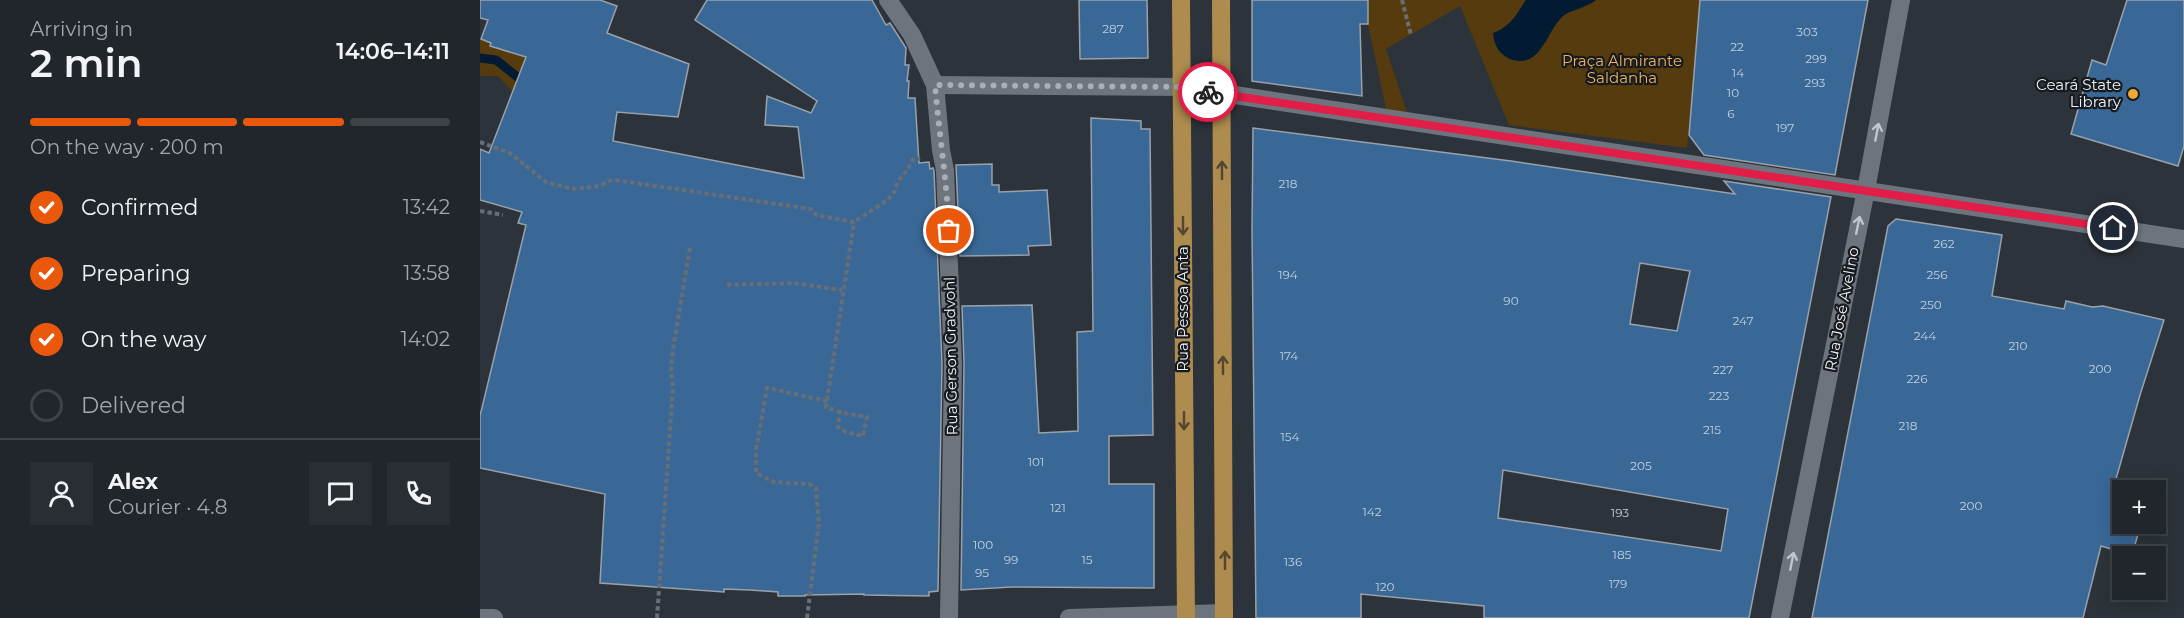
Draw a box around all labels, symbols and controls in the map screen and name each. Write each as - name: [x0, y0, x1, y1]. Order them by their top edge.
- text: Arriving in: [30, 17, 133, 41]
- house number: 287: [1102, 21, 1124, 36]
- house number: 303: [1796, 24, 1818, 39]
- text: 14:06–14:11: [336, 38, 450, 65]
- text: 2 min: [30, 39, 143, 87]
- house number: 22: [1730, 39, 1744, 54]
- park label: Praça Almirante Saldanha: [1562, 51, 1682, 87]
- house number: 299: [1805, 51, 1827, 66]
- courier: [1178, 62, 1238, 122]
- house number: 14: [1732, 65, 1744, 80]
- house number: 293: [1805, 75, 1826, 90]
- place label: Ceará State Library: [2036, 75, 2122, 111]
- icon: bike: [1192, 76, 1225, 109]
- house number: 10: [1727, 85, 1739, 100]
- marker: Ceará State Library: [2126, 87, 2140, 101]
- house number: 6: [1727, 106, 1735, 121]
- house number: 197: [1776, 120, 1794, 135]
- one-way arrow: [1871, 123, 1882, 142]
- text: On the way · 200 m: [30, 135, 224, 159]
- one-way arrow: [1216, 160, 1228, 180]
- house number: 218: [1279, 176, 1298, 191]
- icon: check: [30, 191, 63, 224]
- text: Confirmed: [81, 194, 198, 221]
- text: 13:42: [403, 195, 450, 219]
- pin: [2087, 202, 2138, 253]
- pin: [923, 205, 974, 256]
- icon: home: [2096, 211, 2129, 244]
- icon: bag: [932, 214, 965, 247]
- one-way arrow: [1177, 216, 1189, 236]
- one-way arrow: [1853, 216, 1865, 235]
- house number: 262: [1934, 236, 1955, 251]
- street label: Rua José Avelino: [1820, 245, 1863, 373]
- street label: Rua Pessoa Anta: [1173, 246, 1192, 372]
- icon: check: [30, 257, 63, 290]
- text: Preparing: [81, 260, 190, 287]
- text: 13:58: [403, 261, 450, 285]
- house number: 194: [1278, 267, 1298, 282]
- house number: 256: [1927, 267, 1947, 282]
- street label: Rua Gerson Gradvohl: [940, 277, 961, 435]
- house number: 90: [1503, 293, 1519, 308]
- house number: 250: [1920, 297, 1942, 312]
- house number: 247: [1733, 313, 1753, 328]
- icon: check: [30, 323, 63, 356]
- text: On the way: [81, 326, 206, 353]
- text: 14:02: [401, 327, 450, 351]
- house number: 244: [1914, 328, 1936, 343]
- house number: 210: [2008, 338, 2028, 353]
- house number: 174: [1280, 348, 1298, 363]
- one-way arrow: [1217, 355, 1229, 375]
- house number: 200: [2089, 361, 2111, 376]
- house number: 227: [1713, 362, 1733, 377]
- house number: 226: [1907, 371, 1927, 386]
- house number: 223: [1709, 388, 1729, 403]
- text: Delivered: [81, 392, 186, 419]
- one-way arrow: [1178, 411, 1190, 431]
- house number: 218: [1899, 418, 1918, 433]
- house number: 215: [1703, 422, 1721, 437]
- house number: 154: [1280, 429, 1300, 444]
- house number: 101: [1028, 454, 1044, 469]
- house number: 205: [1630, 458, 1652, 473]
- button: person: [30, 462, 93, 525]
- button: chat: [309, 462, 372, 525]
- button: phone: [387, 462, 450, 525]
- text: Alex: [108, 468, 158, 495]
- map controls: [2112, 480, 2166, 600]
- button: +: [2112, 480, 2166, 534]
- text: Courier · 4.8: [108, 495, 227, 519]
- house number: 200: [1960, 498, 1982, 513]
- house number: 121: [1050, 500, 1066, 515]
- house number: 142: [1362, 504, 1382, 519]
- house number: 193: [1611, 505, 1629, 520]
- house number: 100: [973, 537, 993, 552]
- button: −: [2112, 546, 2166, 600]
- house number: 185: [1613, 547, 1632, 562]
- one-way arrow: [1219, 550, 1231, 570]
- one-way arrow: [1787, 551, 1798, 571]
- house number: 99: [1004, 552, 1018, 567]
- house number: 15: [1081, 552, 1093, 567]
- house number: 136: [1284, 554, 1302, 569]
- house number: 95: [975, 565, 989, 580]
- house number: 179: [1609, 576, 1627, 591]
- house number: 120: [1375, 579, 1395, 594]

